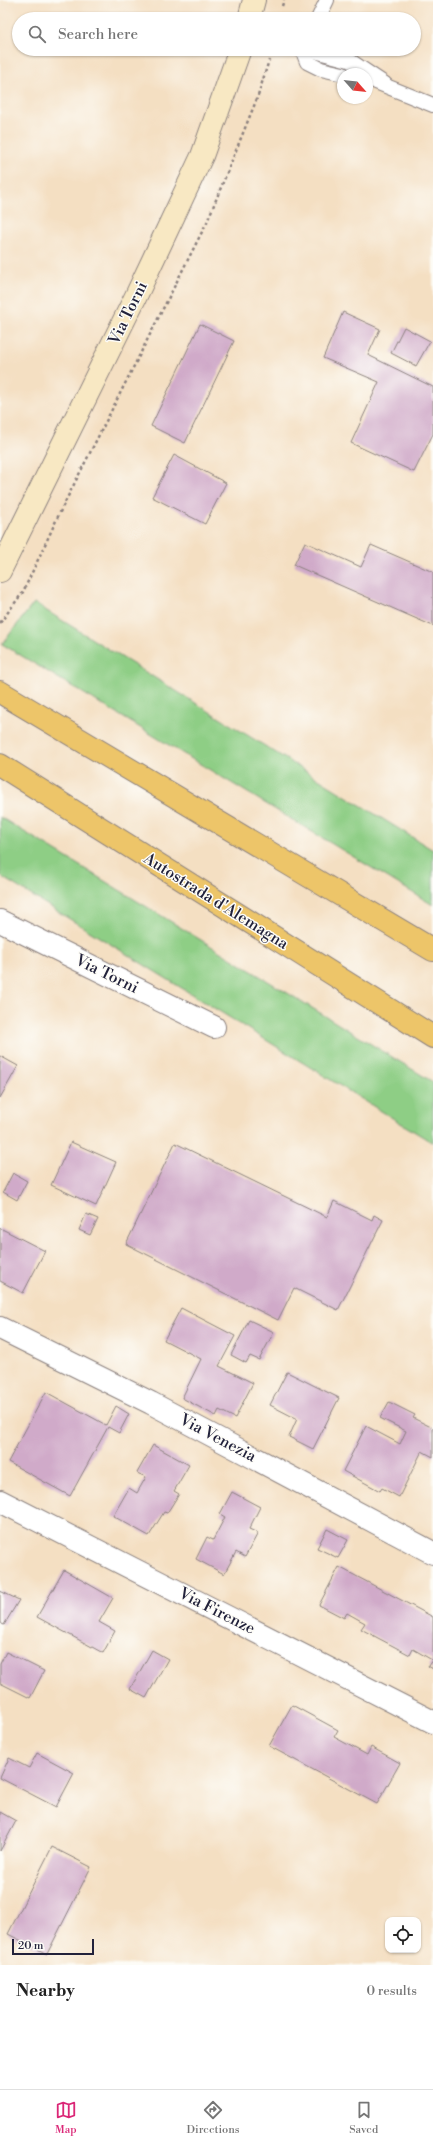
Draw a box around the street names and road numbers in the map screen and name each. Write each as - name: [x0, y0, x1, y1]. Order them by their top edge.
- street label: Via Torni: [104, 278, 152, 349]
- street label: Autostrada d'Alemagna: [139, 848, 293, 954]
- street label: Via Torni: [71, 950, 142, 998]
- street label: Via Venezia: [175, 1409, 261, 1467]
- street label: Via Firenze: [175, 1583, 259, 1639]

